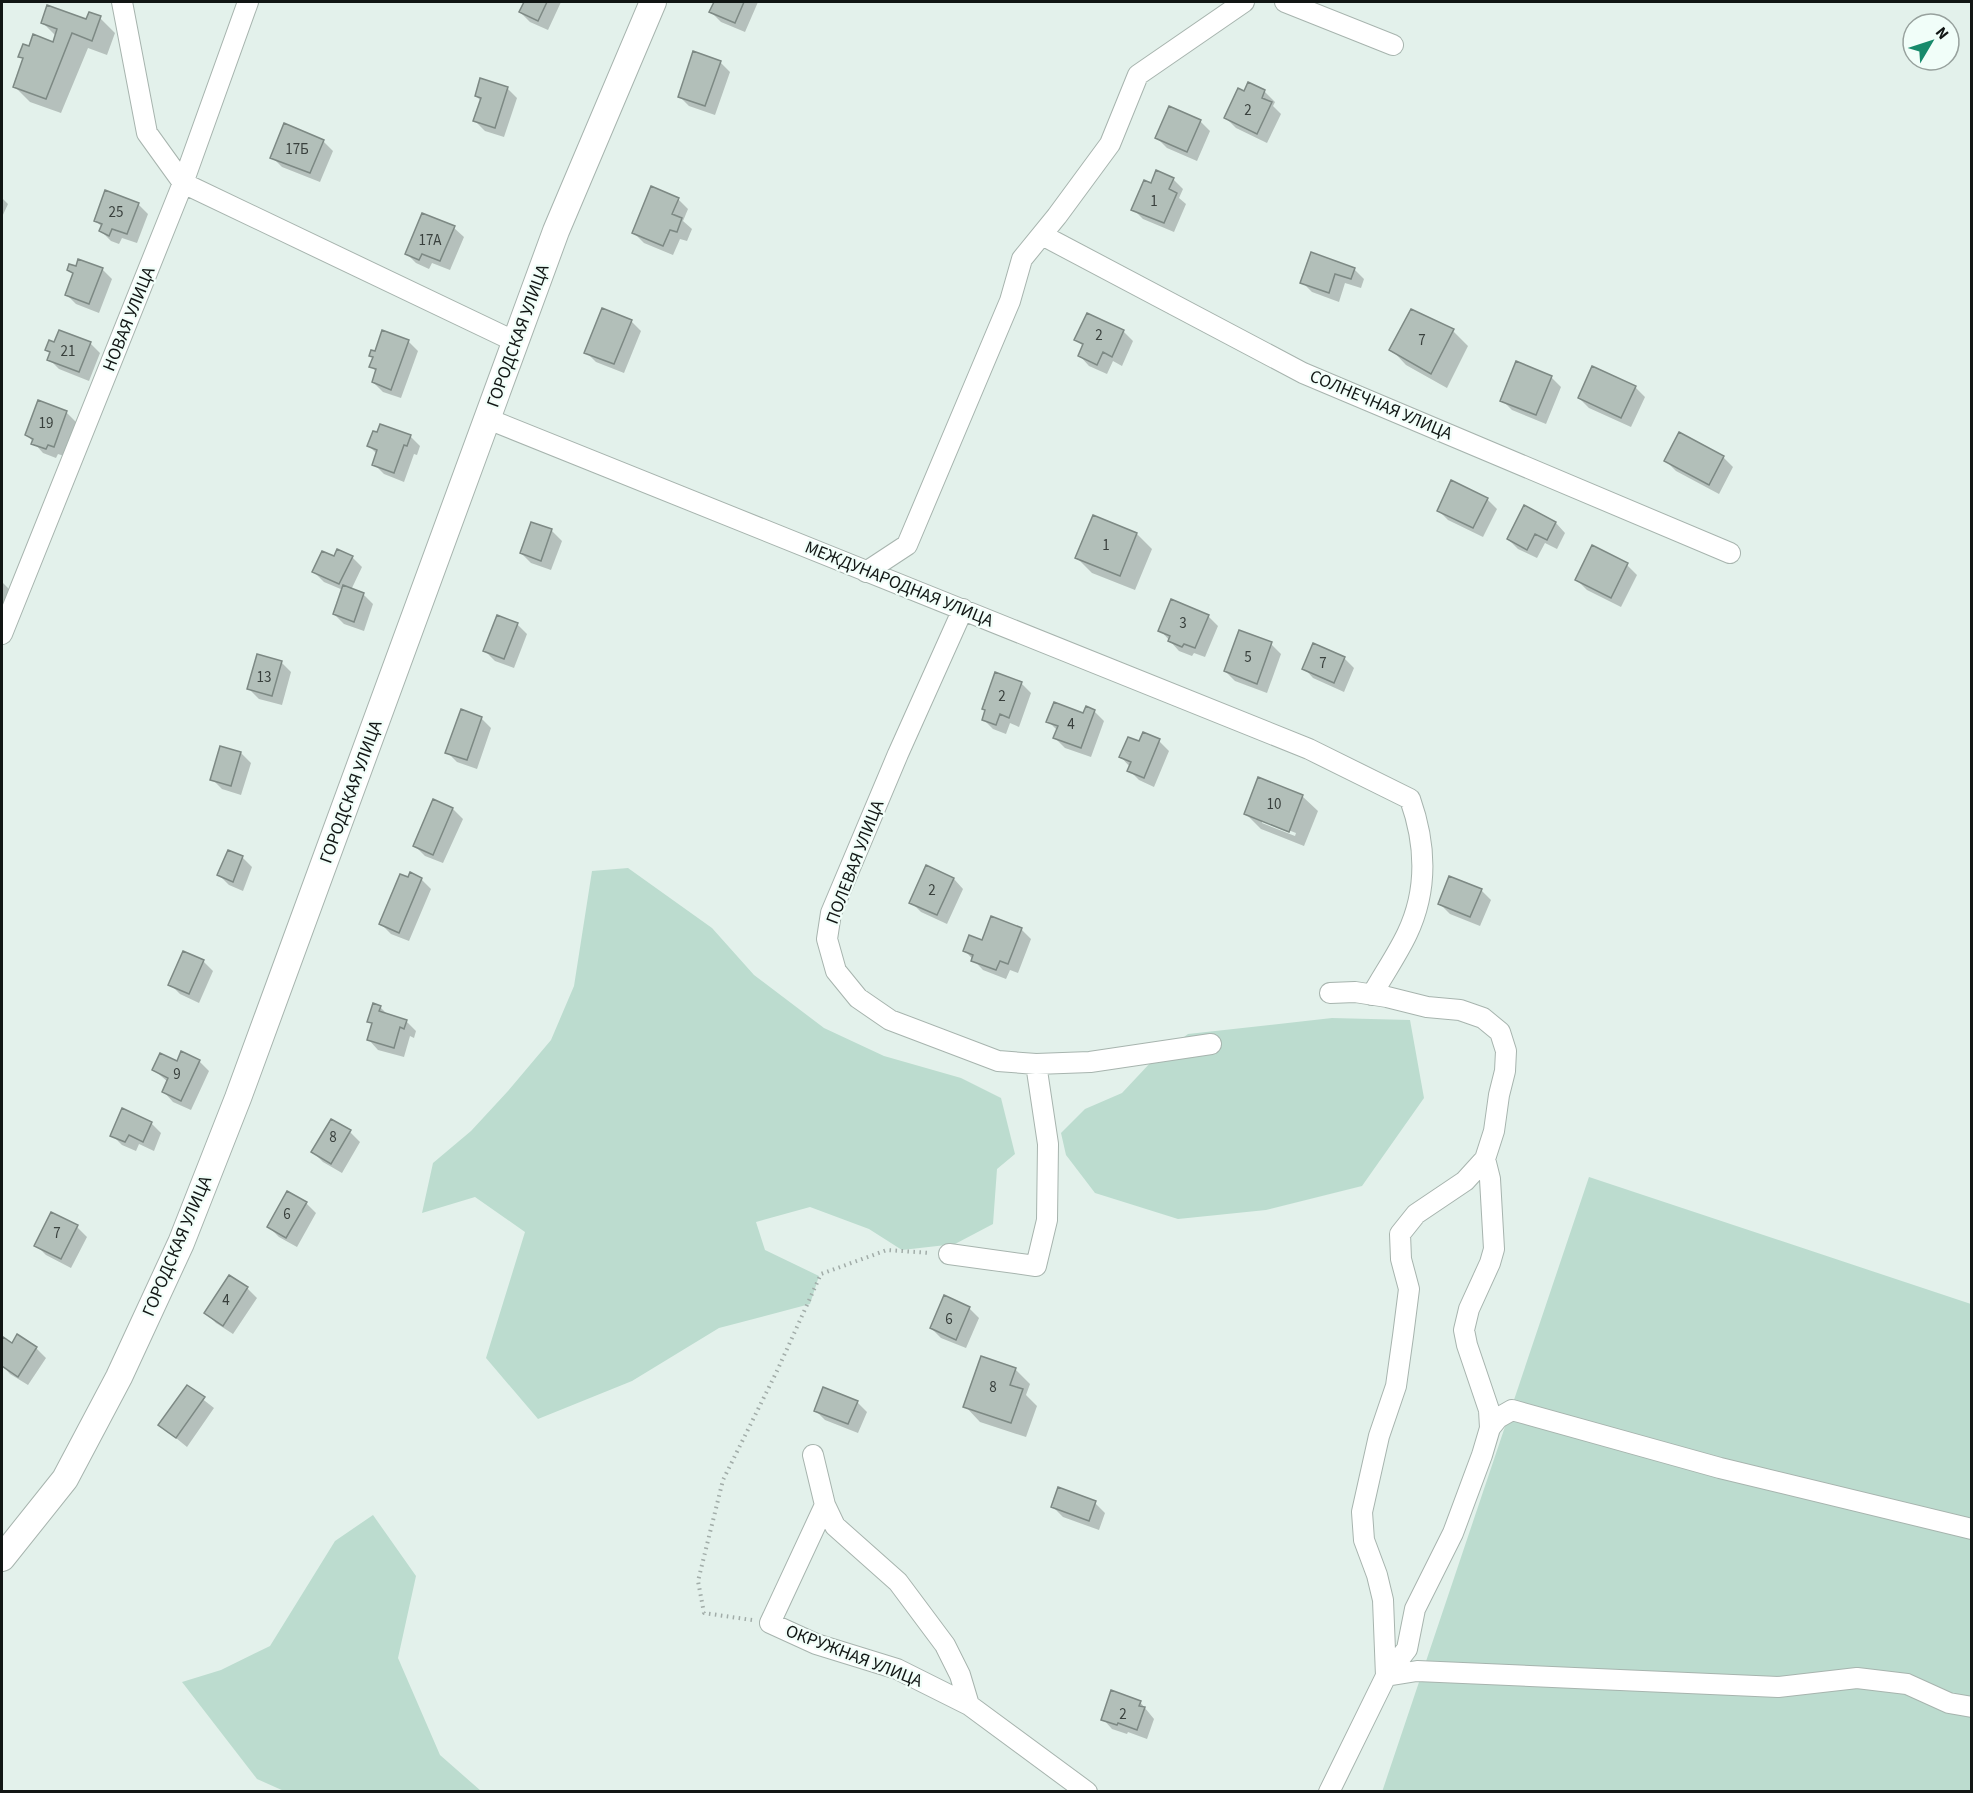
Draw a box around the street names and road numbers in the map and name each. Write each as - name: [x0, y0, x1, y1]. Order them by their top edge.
- street label: ГОРОДСКАЯ УЛИЦА: [481, 261, 556, 411]
- street label: НОВАЯ УЛИЦА: [97, 263, 161, 375]
- street label: СОЛНЕЧНАЯ УЛИЦА: [1306, 364, 1456, 446]
- street label: МЕЖДУНАРОДНАЯ УЛИЦА: [801, 535, 997, 633]
- street label: ГОРОДСКАЯ УЛИЦА: [314, 717, 389, 867]
- street label: ПОЛЕВАЯ УЛИЦА: [820, 796, 890, 928]
- street label: ГОРОДСКАЯ УЛИЦА: [136, 1172, 218, 1320]
- street label: ОКРУЖНАЯ УЛИЦА: [782, 1618, 926, 1694]

